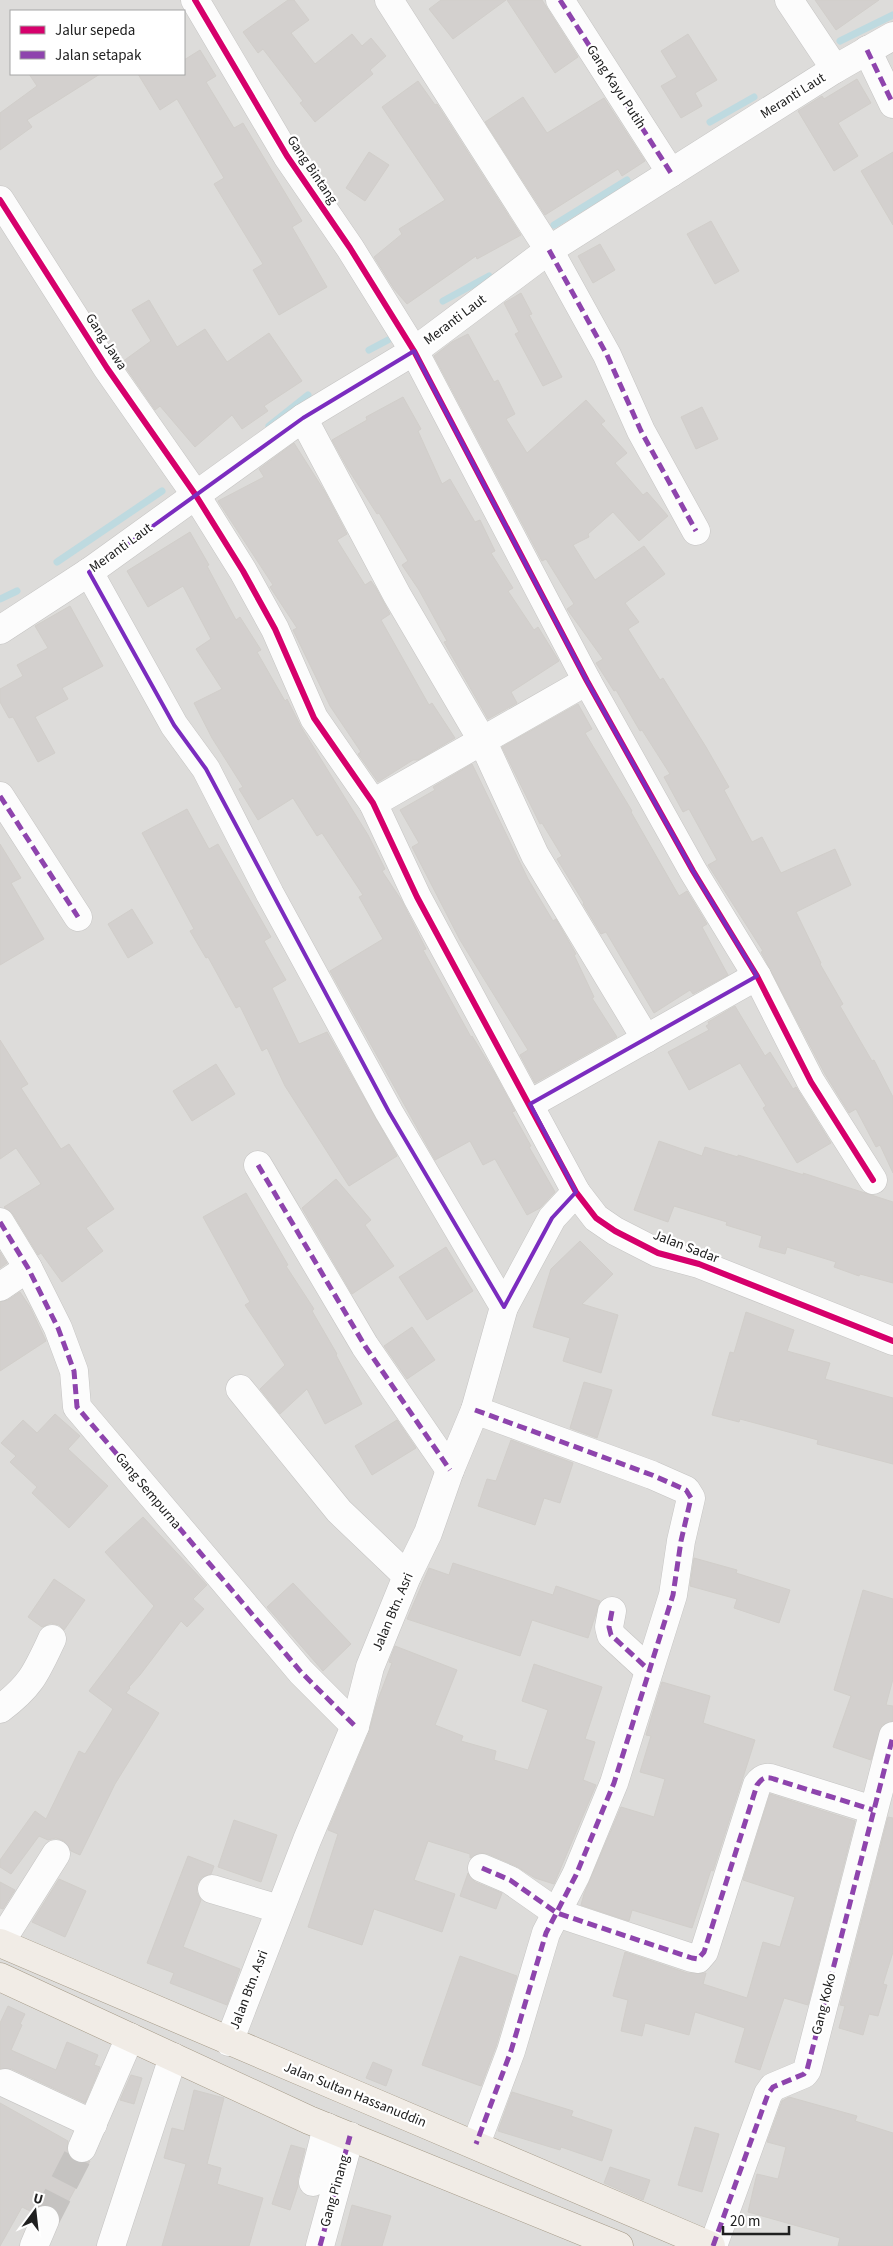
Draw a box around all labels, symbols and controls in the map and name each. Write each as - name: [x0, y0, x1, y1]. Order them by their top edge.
- legend: [10, 10, 185, 75]
- text: Jalur sepeda: [55, 20, 135, 41]
- street label: Gang Kayu Putih: [581, 41, 651, 133]
- text: Jalan setapak: [55, 45, 142, 66]
- street label: Meranti Laut: [757, 68, 830, 124]
- street label: Gang Bintang: [282, 132, 342, 208]
- street label: Meranti Laut: [420, 290, 491, 350]
- street label: Gang Jawa: [80, 310, 132, 374]
- street label: Meranti Laut: [85, 518, 157, 578]
- street label: Jalan Sadar: [650, 1225, 722, 1269]
- street label: Gang Sempurna: [110, 1448, 186, 1534]
- street label: Jalan Btn. Asri: [367, 1570, 419, 1654]
- street label: Jalan Btn. Asri: [225, 1947, 273, 2033]
- street label: Gang Koko: [807, 1971, 841, 2037]
- street label: Jalan Sultan Hassanuddin: [281, 2057, 429, 2133]
- street label: Gang Pinang: [315, 2153, 355, 2229]
- north arrow: [10, 2186, 60, 2236]
- text: U: [31, 2189, 45, 2210]
- scale bar: [723, 2204, 789, 2236]
- text: 20 m: [730, 2211, 760, 2232]

